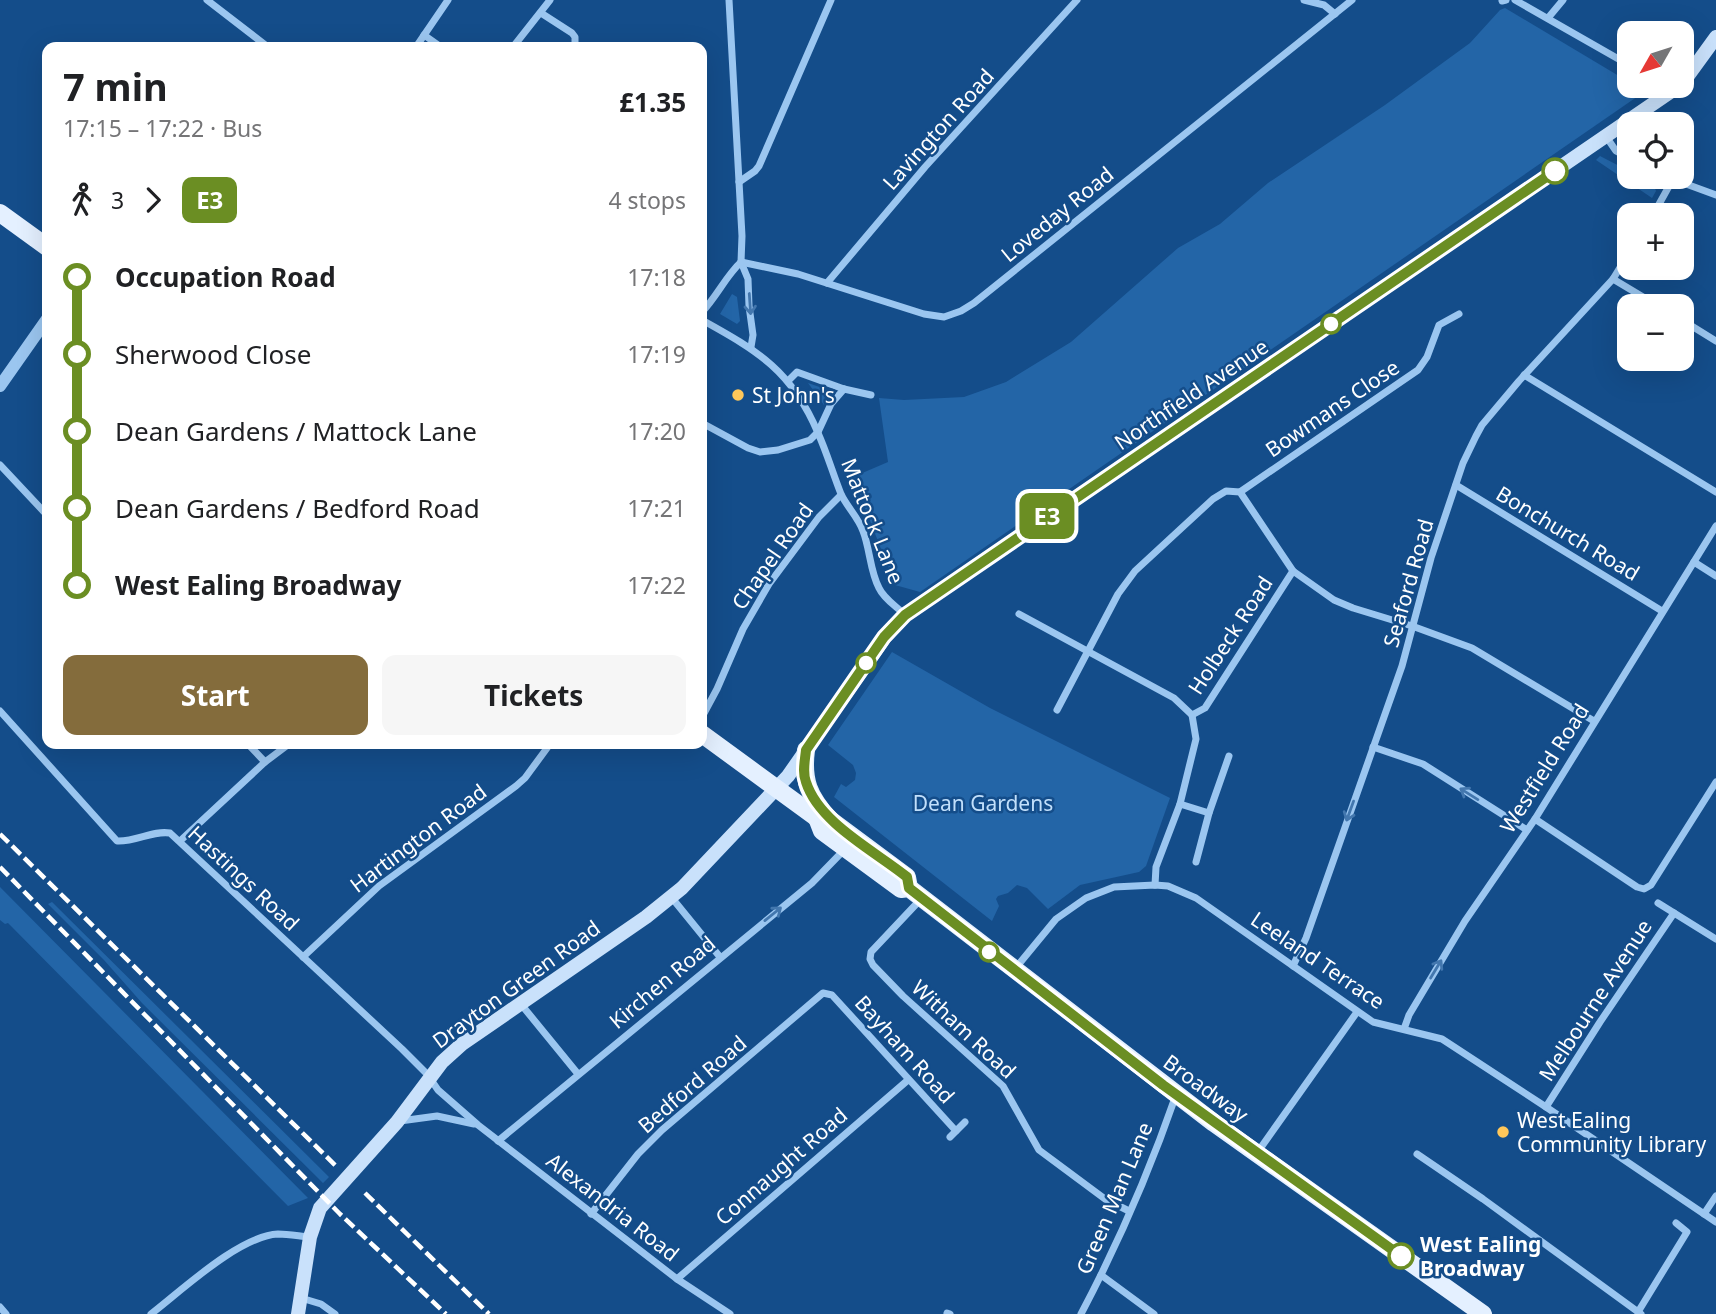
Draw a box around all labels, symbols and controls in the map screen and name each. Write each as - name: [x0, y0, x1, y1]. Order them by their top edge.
- north arrow: [1617, 21, 1694, 98]
- map controls: [1617, 21, 1694, 371]
- text: 7 min: [63, 60, 168, 112]
- street label: Lavington Road: [876, 62, 1000, 196]
- text: £1.35: [619, 84, 686, 120]
- text: 17:15 – 17:22 · Bus: [63, 112, 262, 144]
- button: locate: [1617, 112, 1694, 189]
- unlabelled marker: [1542, 158, 1568, 184]
- street label: Loveday Road: [995, 160, 1119, 268]
- icon: walk: [63, 181, 101, 219]
- icon: forward: [134, 181, 172, 219]
- text: E3: [196, 183, 223, 216]
- text: 3: [111, 184, 124, 216]
- text: 4 stops: [608, 184, 686, 216]
- button: +: [1617, 203, 1694, 280]
- text: Occupation Road: [115, 259, 336, 295]
- text: 17:18: [627, 261, 686, 293]
- one-way arrow: [743, 292, 756, 315]
- button: −: [1617, 294, 1694, 371]
- unlabelled marker: [1321, 314, 1341, 334]
- street label: Northfield Avenue: [1109, 332, 1273, 456]
- text: Sherwood Close: [115, 336, 311, 372]
- text: 17:19: [627, 338, 686, 370]
- street label: Bowmans Close: [1260, 353, 1404, 463]
- place label: St John's: [752, 381, 835, 409]
- marker: St John's: [730, 387, 746, 403]
- text: Dean Gardens / Mattock Lane: [115, 413, 477, 449]
- text: 17:20: [627, 415, 686, 447]
- street label: Mattock Lane: [835, 454, 911, 588]
- street label: Bonchurch Road: [1491, 479, 1645, 587]
- text: Dean Gardens / Bedford Road: [115, 490, 480, 526]
- text: 17:21: [627, 492, 686, 524]
- line badge: E3: [1016, 493, 1078, 539]
- street label: Chapel Road: [725, 497, 819, 615]
- text: E3: [1033, 499, 1061, 532]
- street label: Seaford Road: [1376, 516, 1440, 650]
- text: West Ealing Broadway: [115, 567, 401, 603]
- text: 17:22: [627, 569, 686, 601]
- street label: Holbeck Road: [1181, 570, 1279, 700]
- unlabelled marker: [856, 653, 876, 673]
- button: Start: [63, 655, 368, 735]
- button: Tickets: [382, 655, 686, 735]
- street label: Westfield Road: [1493, 698, 1595, 838]
- street label: Hartington Road: [344, 777, 492, 899]
- one-way arrow: [1460, 786, 1479, 801]
- park label: Dean Gardens: [913, 789, 1053, 817]
- one-way arrow: [1343, 800, 1355, 822]
- street label: Hastings Road: [182, 819, 306, 937]
- street label: Leeland Terrace: [1246, 905, 1390, 1015]
- one-way arrow: [764, 906, 782, 922]
- street label: Drayton Green Road: [426, 914, 606, 1054]
- street label: Melbourne Avenue: [1532, 914, 1658, 1086]
- street label: Kirchen Road: [603, 929, 721, 1035]
- unlabelled marker: [979, 942, 999, 962]
- one-way arrow: [1429, 960, 1443, 980]
- street label: Witham Road: [906, 973, 1022, 1085]
- street label: Bayham Road: [849, 989, 961, 1109]
- street label: Bedford Road: [632, 1029, 752, 1139]
- street label: Broadway: [1158, 1048, 1254, 1128]
- street label: Connaught Road: [709, 1101, 853, 1231]
- place label: West Ealing Community Library: [1517, 1106, 1706, 1158]
- street label: Green Man Lane: [1069, 1118, 1159, 1278]
- marker: West Ealing Community Library: [1495, 1124, 1511, 1140]
- street label: Alexandria Road: [541, 1146, 685, 1268]
- place label: West Ealing Broadway: [1420, 1230, 1541, 1282]
- marker: West Ealing Broadway: [1388, 1243, 1414, 1269]

